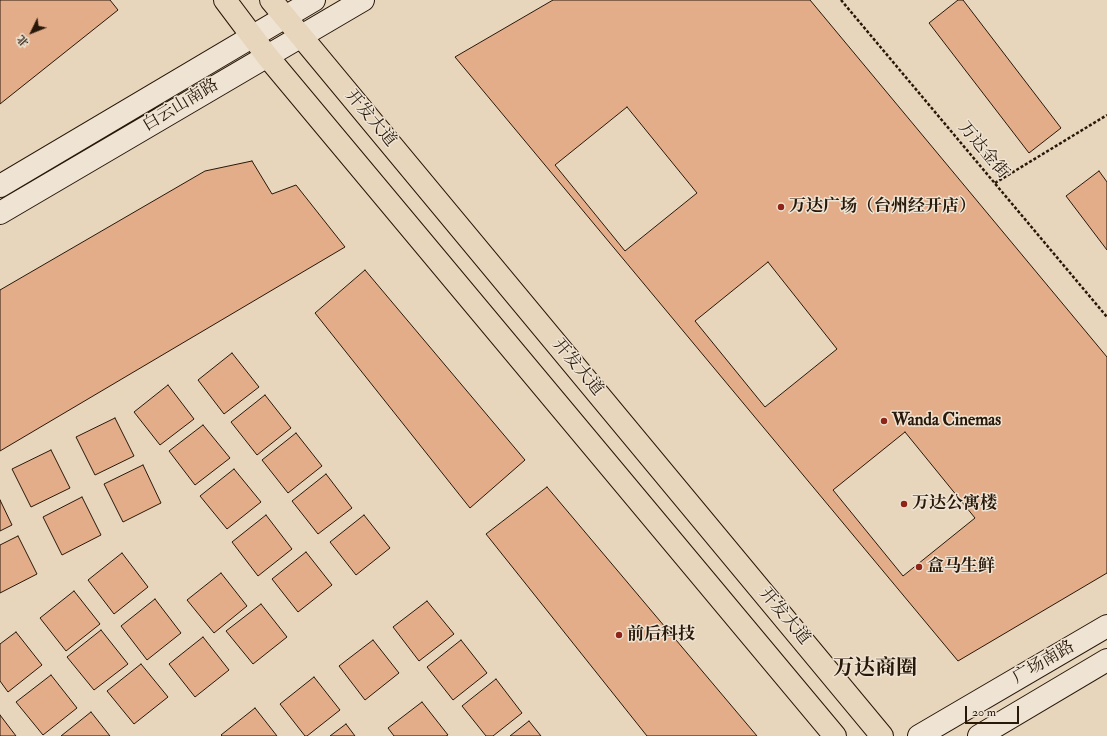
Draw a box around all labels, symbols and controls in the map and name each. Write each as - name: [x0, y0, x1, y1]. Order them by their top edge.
- north arrow: [12, 12, 52, 52]
- text: 北: [14, 32, 31, 49]
- street label: 白云山南路: [139, 75, 223, 137]
- street label: 开发大道: [340, 86, 400, 152]
- street label: 万达金街: [953, 118, 1013, 184]
- place label: 万达广场（台州经开店）: [789, 197, 976, 217]
- marker: 万达广场（台州经开店）: [776, 202, 786, 212]
- street label: 开发大道: [547, 335, 607, 401]
- place label: Wanda Cinemas: [892, 411, 1001, 431]
- marker: Wanda Cinemas: [879, 416, 889, 426]
- place label: 万达公寓楼: [912, 494, 997, 514]
- marker: 万达公寓楼: [899, 499, 909, 509]
- place label: 盒马生鲜: [927, 557, 995, 577]
- marker: 盒马生鲜: [914, 562, 924, 572]
- street label: 开发大道: [754, 584, 814, 650]
- place label: 前后科技: [627, 625, 695, 645]
- marker: 前后科技: [614, 630, 624, 640]
- street label: 广场南路: [1009, 637, 1079, 689]
- district label: 万达商圈: [833, 656, 917, 682]
- scale bar: [967, 698, 1021, 724]
- text: 20 m: [972, 705, 996, 720]

